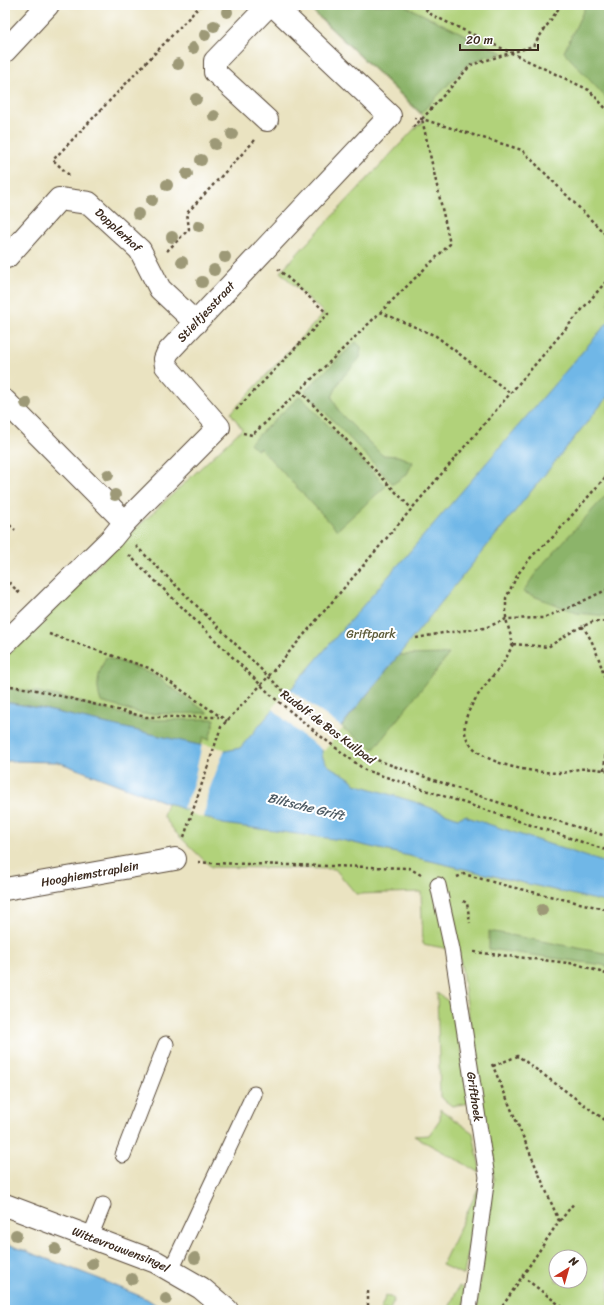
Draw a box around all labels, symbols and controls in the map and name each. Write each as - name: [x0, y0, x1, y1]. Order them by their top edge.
- scale bar: [460, 26, 538, 52]
- text: 20 m: [466, 29, 493, 51]
- street label: Dopplerhof: [90, 202, 148, 259]
- street label: Stieltjesstraat: [171, 275, 241, 348]
- park label: Griftpark: [346, 623, 396, 645]
- street label: Rudolf de Bos Kuilpad: [276, 684, 381, 771]
- water label: Biltsche Grift: [265, 786, 348, 828]
- street label: Hooghiemstraplein: [39, 855, 141, 893]
- street label: Grifthoek: [460, 1070, 489, 1123]
- street label: Wittevrouwensingel: [69, 1220, 174, 1279]
- north arrow: [548, 1249, 588, 1289]
- text: N: [564, 1251, 583, 1272]

